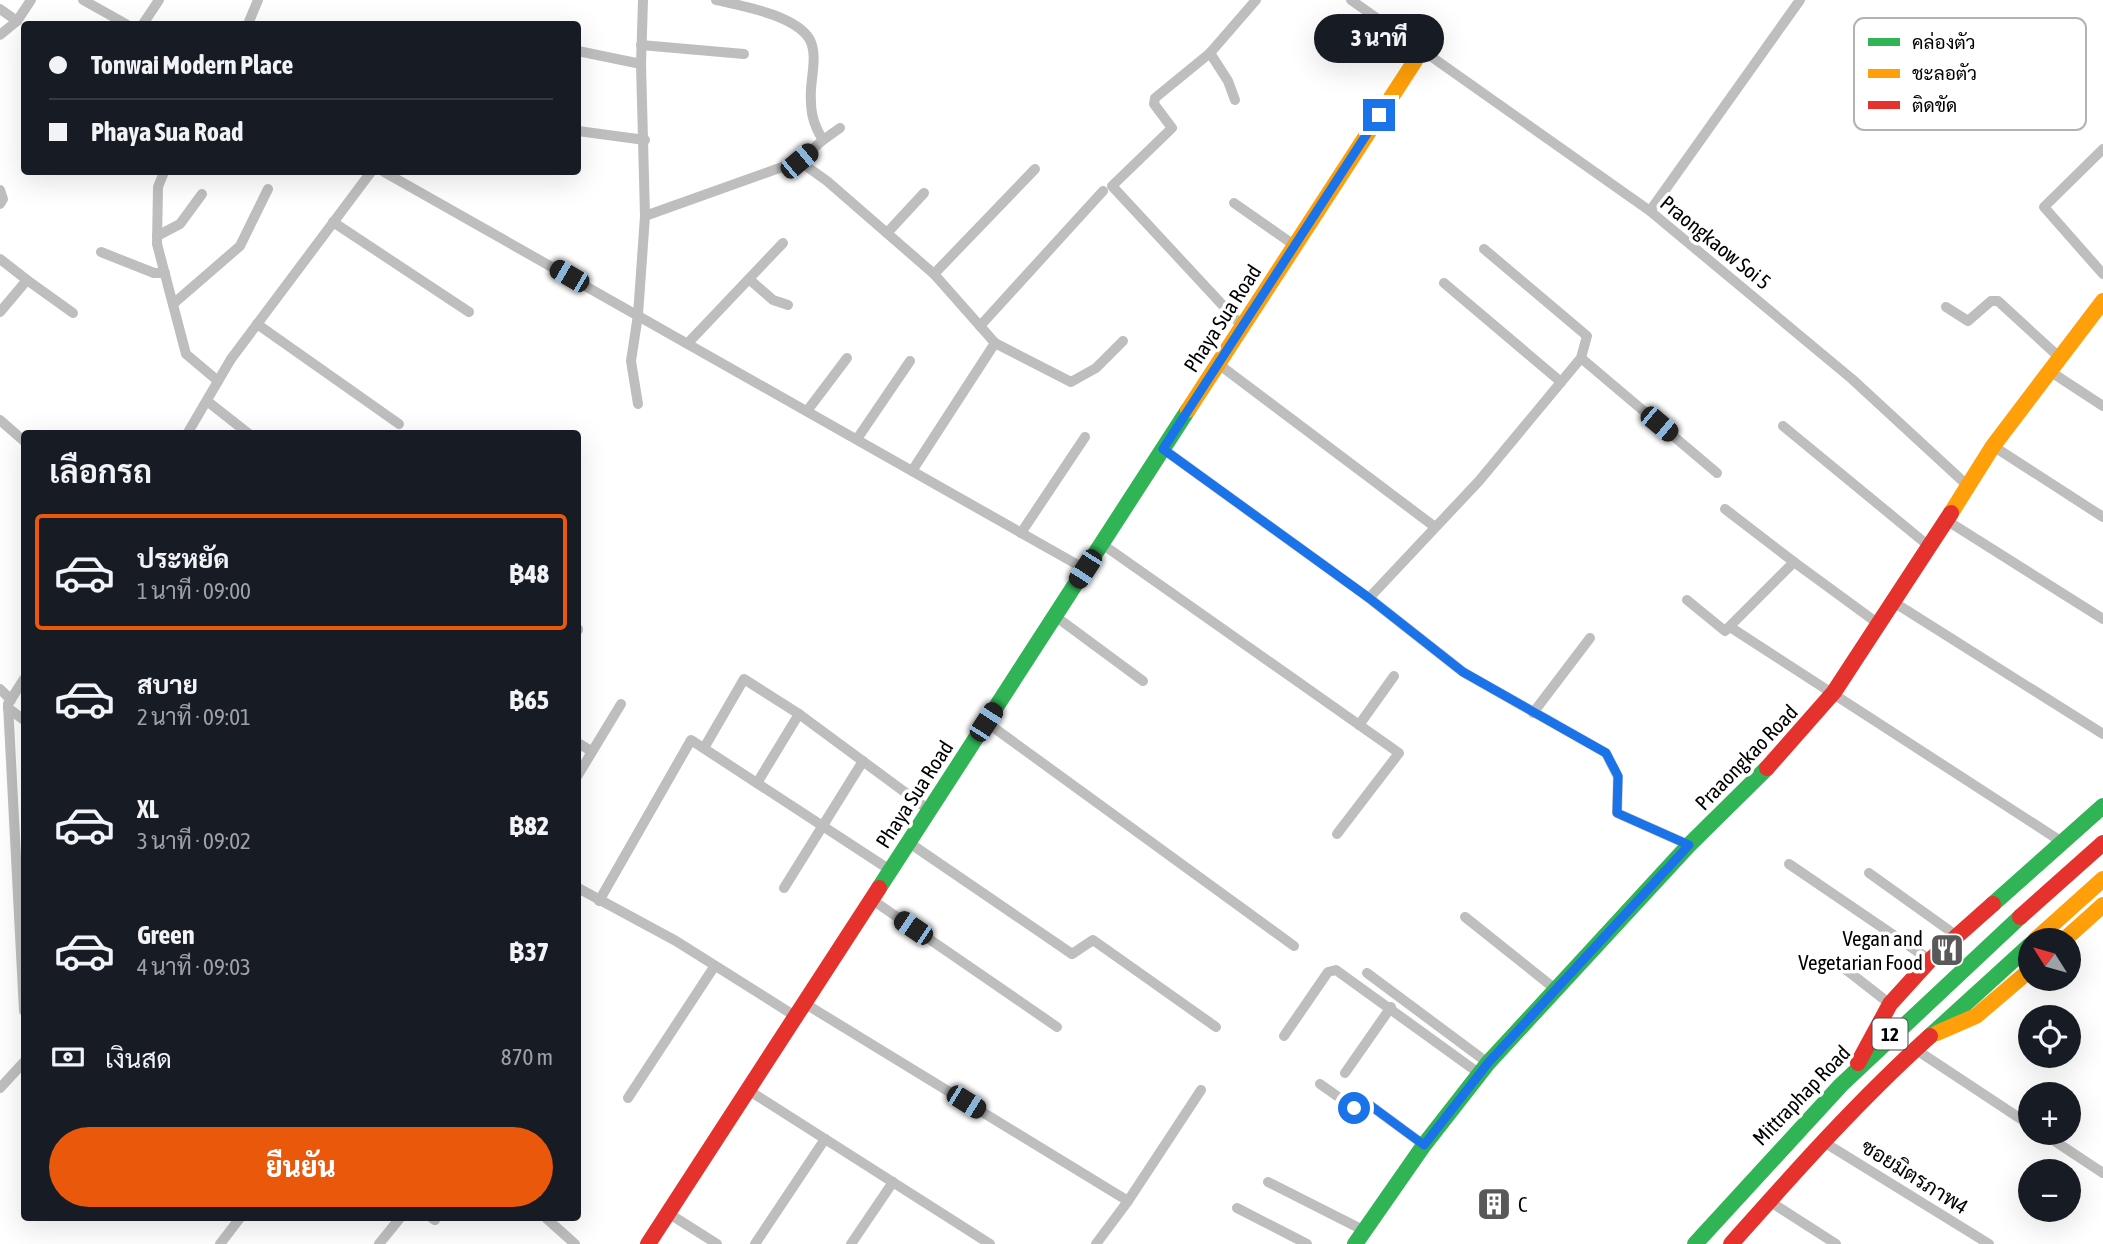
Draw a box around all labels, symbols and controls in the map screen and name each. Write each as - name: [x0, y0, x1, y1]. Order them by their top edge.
- callout: 3 นาที: [1314, 13, 1444, 62]
- legend: [1854, 18, 2086, 130]
- text: 3 นาที: [1351, 25, 1407, 51]
- text: คล่องตัว: [1912, 31, 1976, 53]
- text: Tonwai Modern Place: [91, 50, 293, 80]
- text: ชะลอตัว: [1912, 62, 1977, 84]
- text: ติดขัด: [1912, 94, 1957, 116]
- route end: [1363, 99, 1395, 131]
- text: Phaya Sua Road: [91, 117, 243, 147]
- car: [777, 139, 822, 183]
- street label: Praongkaow Soi 5: [1656, 190, 1776, 294]
- car: [546, 256, 593, 296]
- street label: Phaya Sua Road: [1178, 260, 1266, 376]
- car: [1637, 402, 1682, 446]
- text: เลือกรถ: [49, 453, 152, 490]
- icon: car: [53, 541, 116, 604]
- text: ประหยัด: [137, 544, 230, 574]
- car: [1065, 546, 1106, 592]
- text: ฿48: [509, 559, 549, 589]
- text: 1 นาที · 09:00: [137, 578, 251, 604]
- icon: car: [53, 667, 116, 730]
- text: สบาย: [137, 670, 198, 700]
- text: ฿65: [509, 685, 549, 715]
- car: [966, 699, 1007, 745]
- street label: Praaongkao Road: [1690, 700, 1802, 814]
- text: 2 นาที · 09:01: [137, 704, 251, 730]
- street label: Phaya Sua Road: [870, 736, 958, 852]
- icon: car: [53, 793, 116, 856]
- text: XL: [137, 794, 159, 824]
- text: ฿82: [509, 811, 549, 841]
- text: 3 นาที · 09:02: [137, 828, 251, 854]
- car: [890, 908, 937, 948]
- icon: car: [53, 919, 116, 982]
- text: Green: [137, 920, 195, 950]
- place label: Vegan and Vegetarian Food: [1798, 926, 1923, 974]
- north arrow: [2018, 928, 2081, 990]
- map controls: [2018, 928, 2081, 1222]
- restaurant icon: Vegan and Vegetarian Food: [1928, 931, 1966, 969]
- text: ฿37: [509, 937, 549, 967]
- text: 4 นาที · 09:03: [137, 954, 251, 980]
- button: locate: [2018, 1005, 2081, 1068]
- road number: 12: [1872, 1018, 1908, 1050]
- icon: cash: [49, 1038, 87, 1076]
- street label: Mittraphap Road: [1747, 1040, 1855, 1150]
- text: เงินสด: [105, 1044, 172, 1074]
- text: 870 m: [501, 1044, 553, 1070]
- car: [943, 1082, 990, 1122]
- button: +: [2018, 1082, 2081, 1145]
- route start: [1338, 1092, 1370, 1124]
- button: ยืนยัน: [49, 1127, 553, 1207]
- street label: ซอยมิตรภาพ4: [1857, 1134, 1973, 1218]
- button: −: [2018, 1159, 2081, 1222]
- building icon: C: [1475, 1185, 1513, 1223]
- place label: C: [1518, 1192, 1528, 1216]

